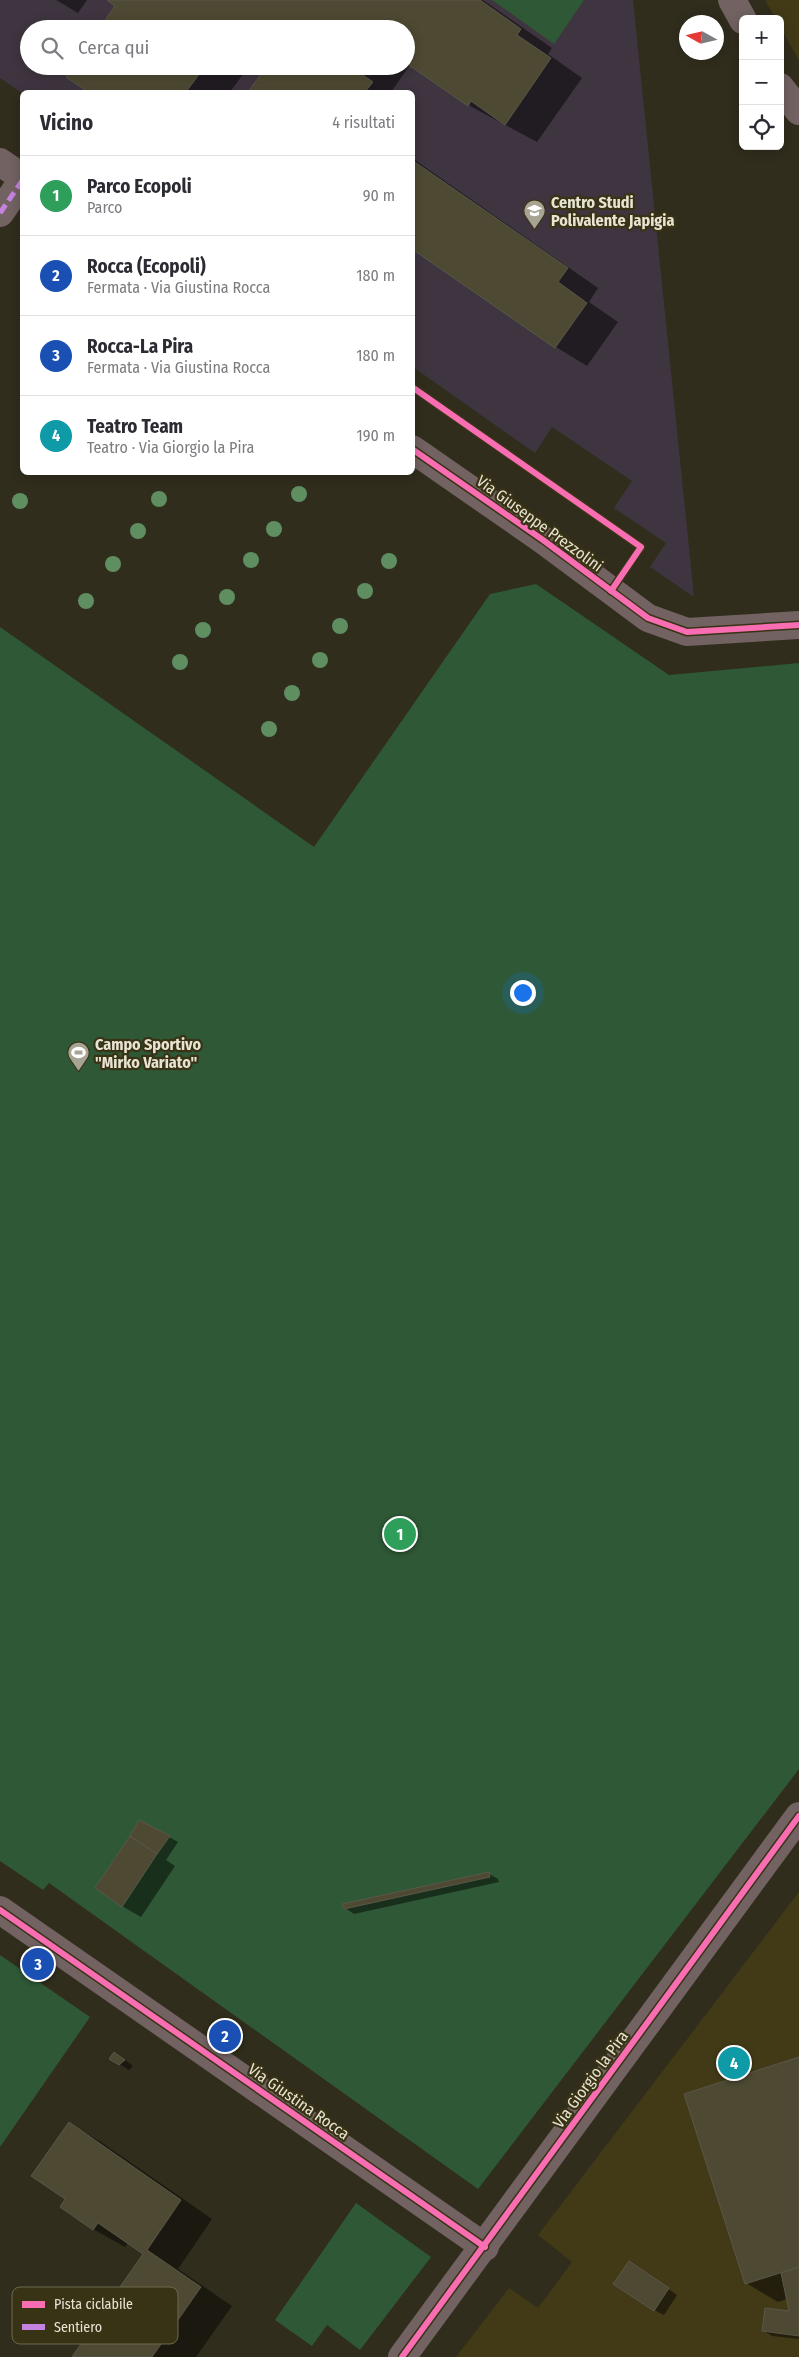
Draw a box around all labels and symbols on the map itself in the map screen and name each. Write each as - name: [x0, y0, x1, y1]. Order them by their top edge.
- north arrow: [679, 15, 724, 60]
- place label: Centro Studi Polivalente Japigia: [551, 193, 674, 230]
- school or university icon: Centro Studi Polivalente Japigia: [523, 199, 547, 230]
- street label: Via Giuseppe Prezzolini: [473, 471, 607, 576]
- your location: [510, 980, 536, 1006]
- place label: Campo Sportivo "Mirko Variato": [95, 1035, 202, 1072]
- sports icon: Campo Sportivo "Mirko Variato": [67, 1041, 91, 1072]
- pin: 1: [384, 1515, 416, 1553]
- pin: 3: [22, 1945, 54, 1983]
- pin: 2: [209, 2017, 241, 2055]
- street label: Via Giorgio la Pira: [549, 2027, 632, 2132]
- pin: 4: [718, 2044, 750, 2082]
- street label: Via Giustina Rocca: [244, 2059, 353, 2144]
- legend: [12, 2287, 178, 2344]
- text: Pista ciclabile: [54, 2296, 133, 2313]
- text: Sentiero: [54, 2319, 102, 2336]

